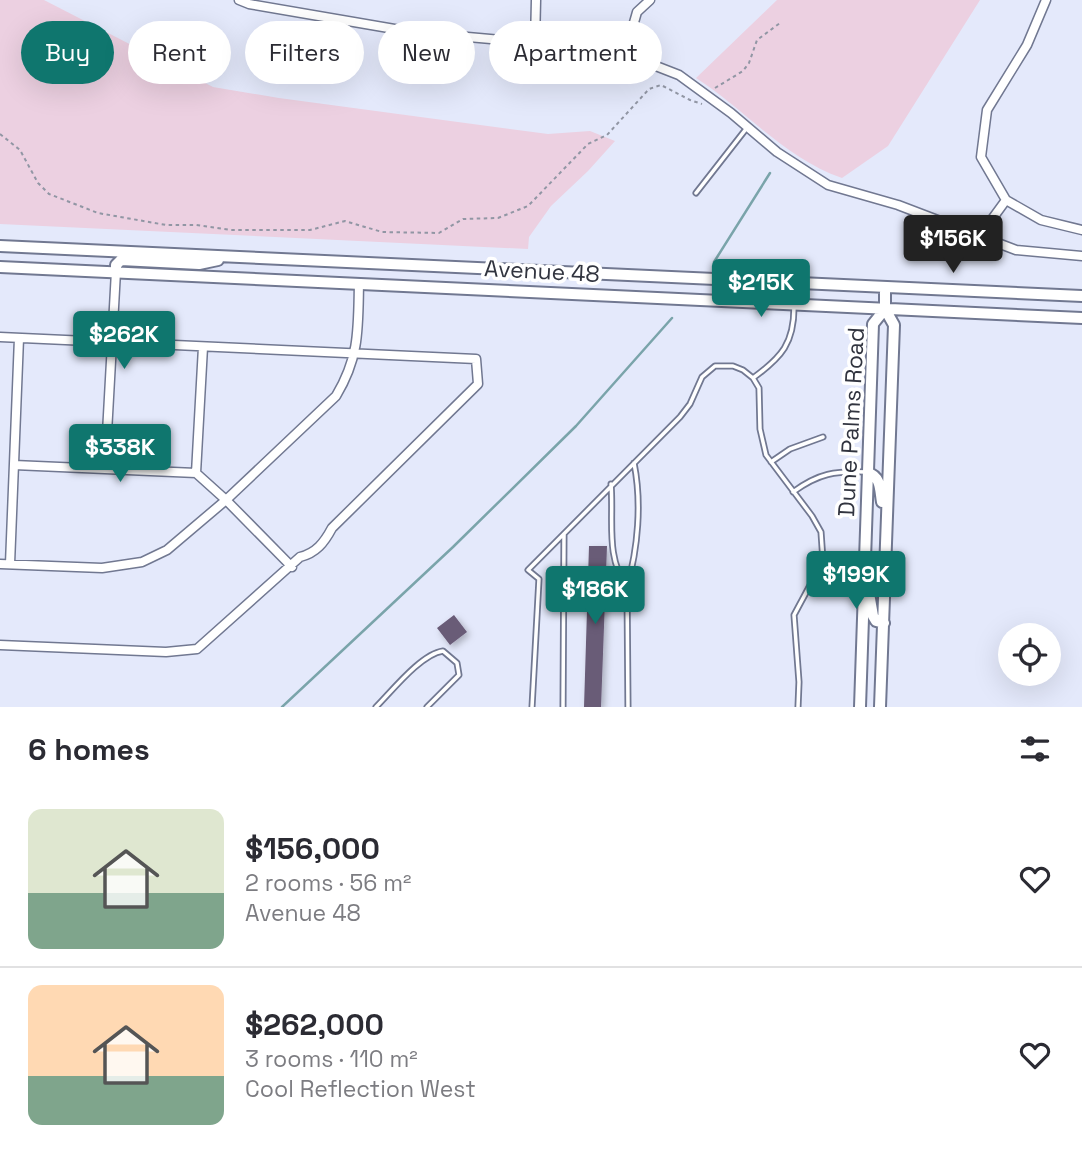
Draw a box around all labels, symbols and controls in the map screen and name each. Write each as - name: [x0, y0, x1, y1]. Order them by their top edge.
- chip: Buy: [21, 21, 114, 84]
- chip: Rent: [128, 21, 231, 84]
- chip: Filters: [245, 21, 364, 84]
- chip: New: [378, 21, 475, 84]
- chip: Apartment: [489, 21, 662, 84]
- pin: $156K: [904, 216, 1002, 275]
- text: $156K: [920, 223, 986, 253]
- street label: Avenue 48: [483, 253, 601, 289]
- pin: $215K: [712, 260, 810, 319]
- text: $215K: [728, 267, 794, 297]
- pin: $262K: [75, 312, 173, 371]
- text: $262K: [89, 319, 159, 349]
- street label: Dune Palms Road: [831, 327, 871, 517]
- pin: $338K: [71, 424, 169, 484]
- text: $338K: [85, 432, 155, 462]
- pin: $199K: [807, 552, 905, 611]
- text: $199K: [822, 559, 890, 589]
- pin: $186K: [546, 566, 644, 626]
- text: $186K: [562, 574, 628, 604]
- map controls: [998, 623, 1061, 686]
- button: locate: [998, 623, 1061, 686]
- text: 6 homes: [28, 730, 150, 769]
- icon: filters: [1016, 730, 1054, 768]
- text: $156,000: [245, 829, 380, 868]
- icon: home: [84, 837, 168, 921]
- icon: heart: [1016, 860, 1054, 898]
- text: 2 rooms · 56 m²: [245, 868, 411, 898]
- text: Avenue 48: [245, 898, 361, 928]
- text: $262,000: [245, 1005, 384, 1044]
- icon: home: [84, 1013, 168, 1097]
- icon: heart: [1016, 1036, 1054, 1074]
- text: 3 rooms · 110 m²: [245, 1044, 418, 1074]
- text: Cool Reflection West: [245, 1074, 476, 1104]

